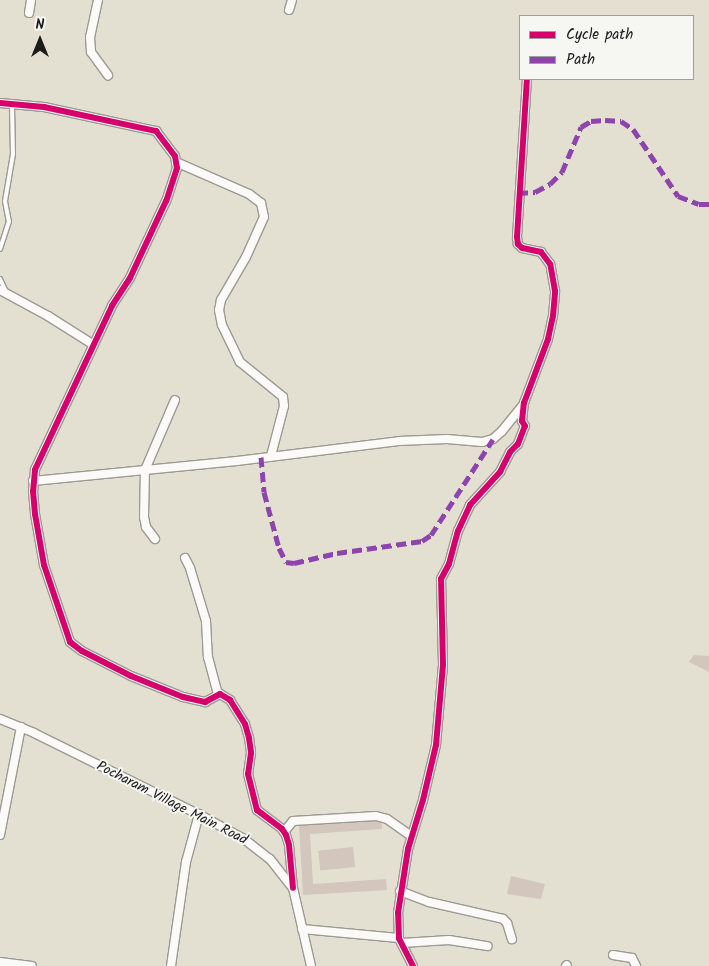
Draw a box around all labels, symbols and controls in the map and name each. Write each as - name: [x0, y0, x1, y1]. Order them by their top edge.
- text: N: [36, 14, 44, 36]
- north arrow: [15, 15, 65, 65]
- legend: [519, 15, 694, 80]
- text: Cycle path: [566, 23, 633, 47]
- text: Path: [566, 48, 595, 72]
- street label: Pocharam Village Main Road: [94, 758, 250, 848]

